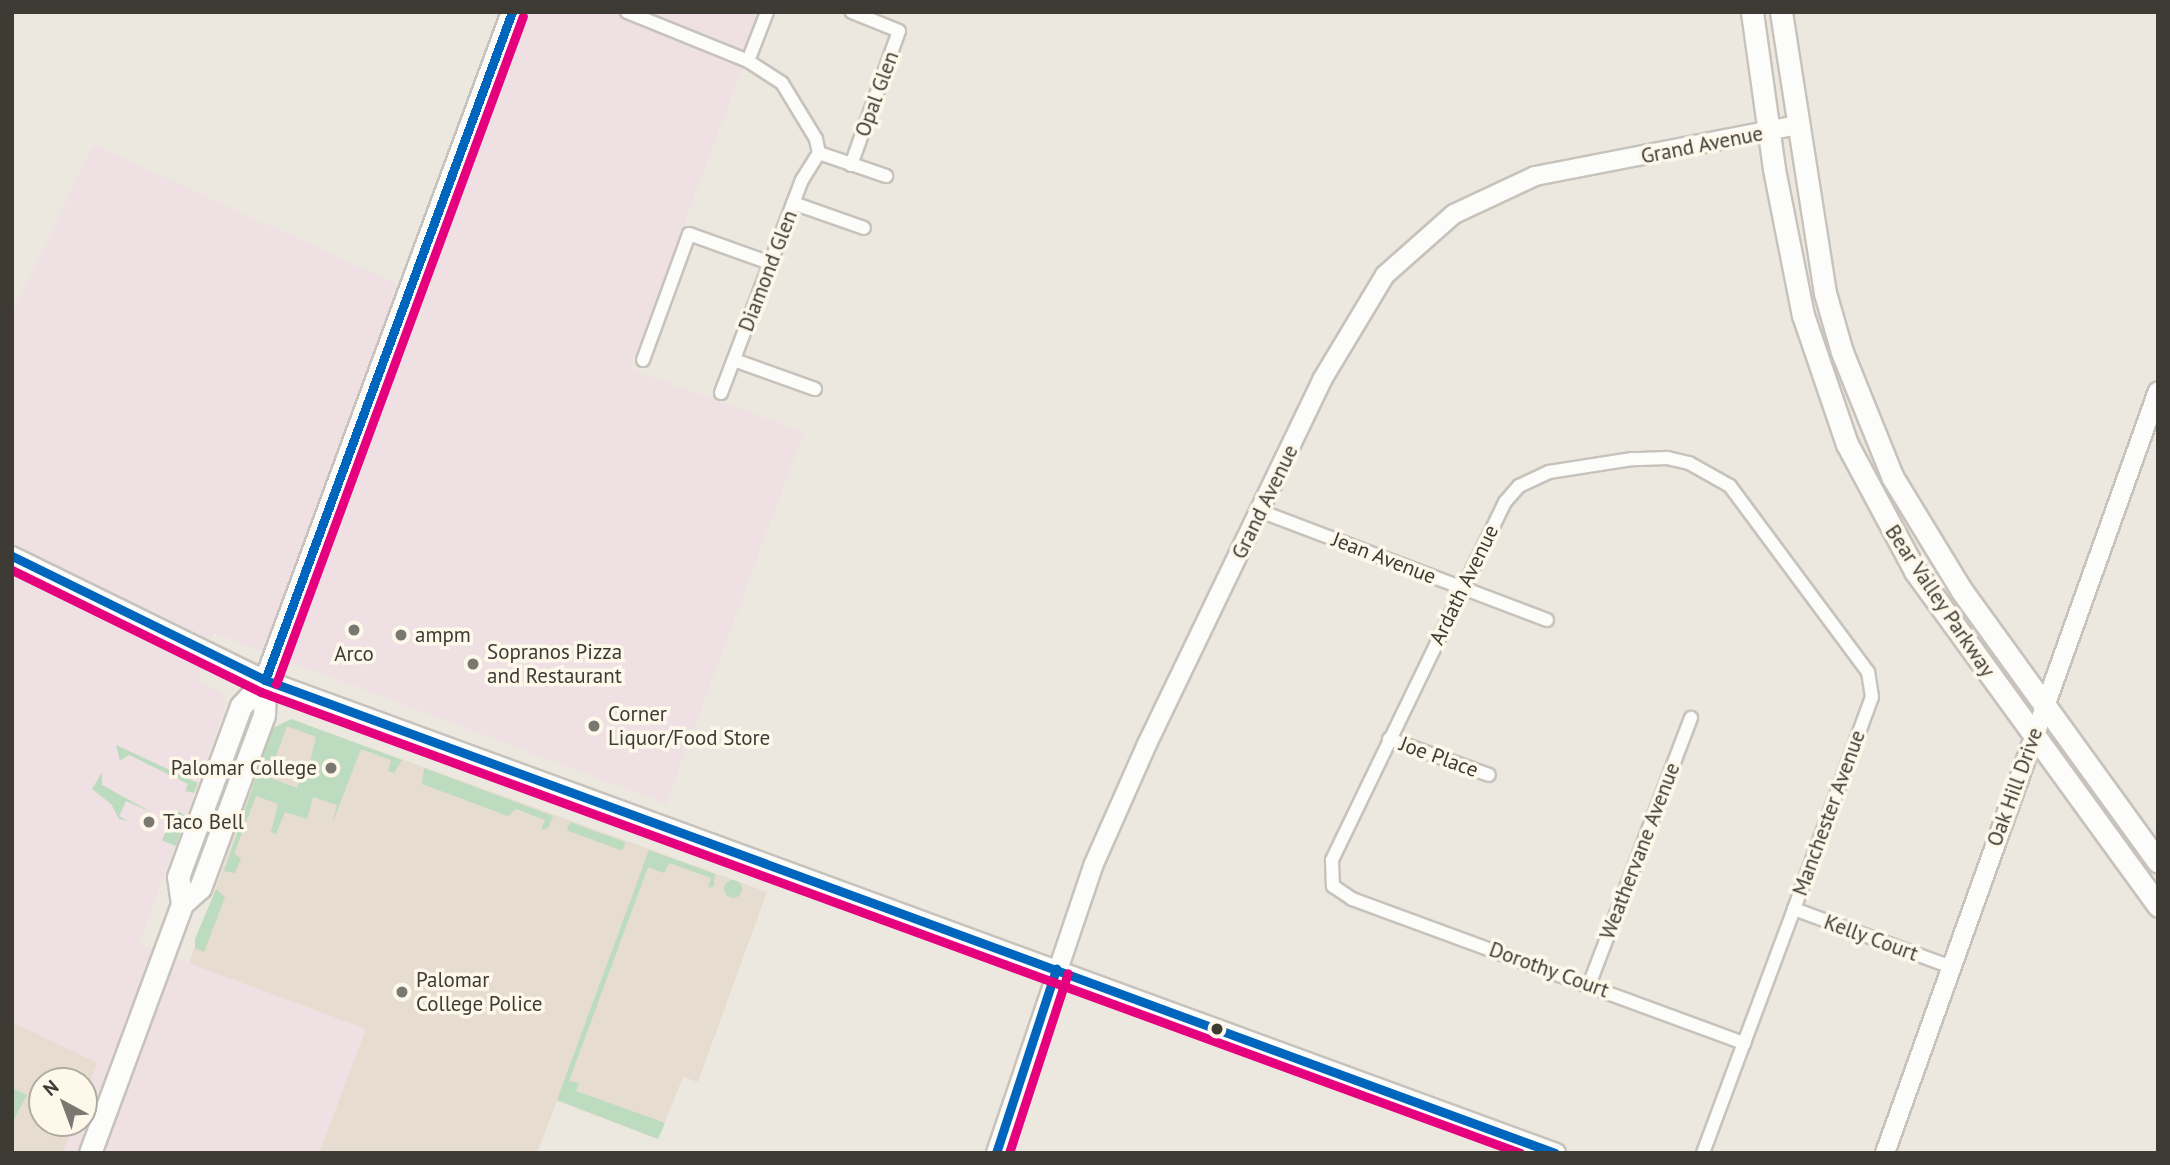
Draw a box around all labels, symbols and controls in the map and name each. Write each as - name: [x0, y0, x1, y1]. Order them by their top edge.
- street label: Opal Glen: [850, 48, 904, 140]
- street label: Grand Avenue: [1639, 121, 1765, 169]
- street label: Diamond Glen: [733, 207, 803, 335]
- street label: Grand Avenue: [1226, 441, 1304, 563]
- street label: Bear Valley Parkway: [1879, 520, 2001, 682]
- street label: Ardath Avenue: [1424, 521, 1504, 649]
- street label: Jean Avenue: [1328, 527, 1440, 589]
- marker: Arco: [346, 622, 362, 638]
- place label: ampm: [415, 622, 471, 648]
- marker: ampm: [393, 627, 409, 643]
- place label: Sopranos Pizza and Restaurant: [487, 639, 622, 689]
- place label: Arco: [334, 641, 374, 667]
- marker: Sopranos Pizza and Restaurant: [465, 656, 481, 672]
- place label: Corner Liquor/Food Store: [608, 701, 770, 751]
- marker: Corner Liquor/Food Store: [586, 718, 602, 734]
- street label: Oak Hill Drive: [1982, 724, 2048, 850]
- street label: Manchester Avenue: [1787, 727, 1871, 899]
- street label: Joe Place: [1396, 731, 1482, 783]
- place label: Palomar College: [171, 755, 317, 781]
- street label: Weathervane Avenue: [1595, 759, 1685, 943]
- marker: Palomar College: [323, 760, 339, 776]
- place label: Taco Bell: [163, 809, 244, 835]
- marker: Taco Bell: [141, 814, 157, 830]
- street label: Kelly Court: [1820, 909, 1922, 967]
- street label: Dorothy Court: [1485, 937, 1613, 1003]
- place label: Palomar College Police: [416, 967, 542, 1017]
- marker: Palomar College Police: [394, 984, 410, 1000]
- unlabelled marker: [1210, 1022, 1224, 1036]
- north arrow: [28, 1067, 98, 1137]
- text: N: [38, 1075, 63, 1101]

